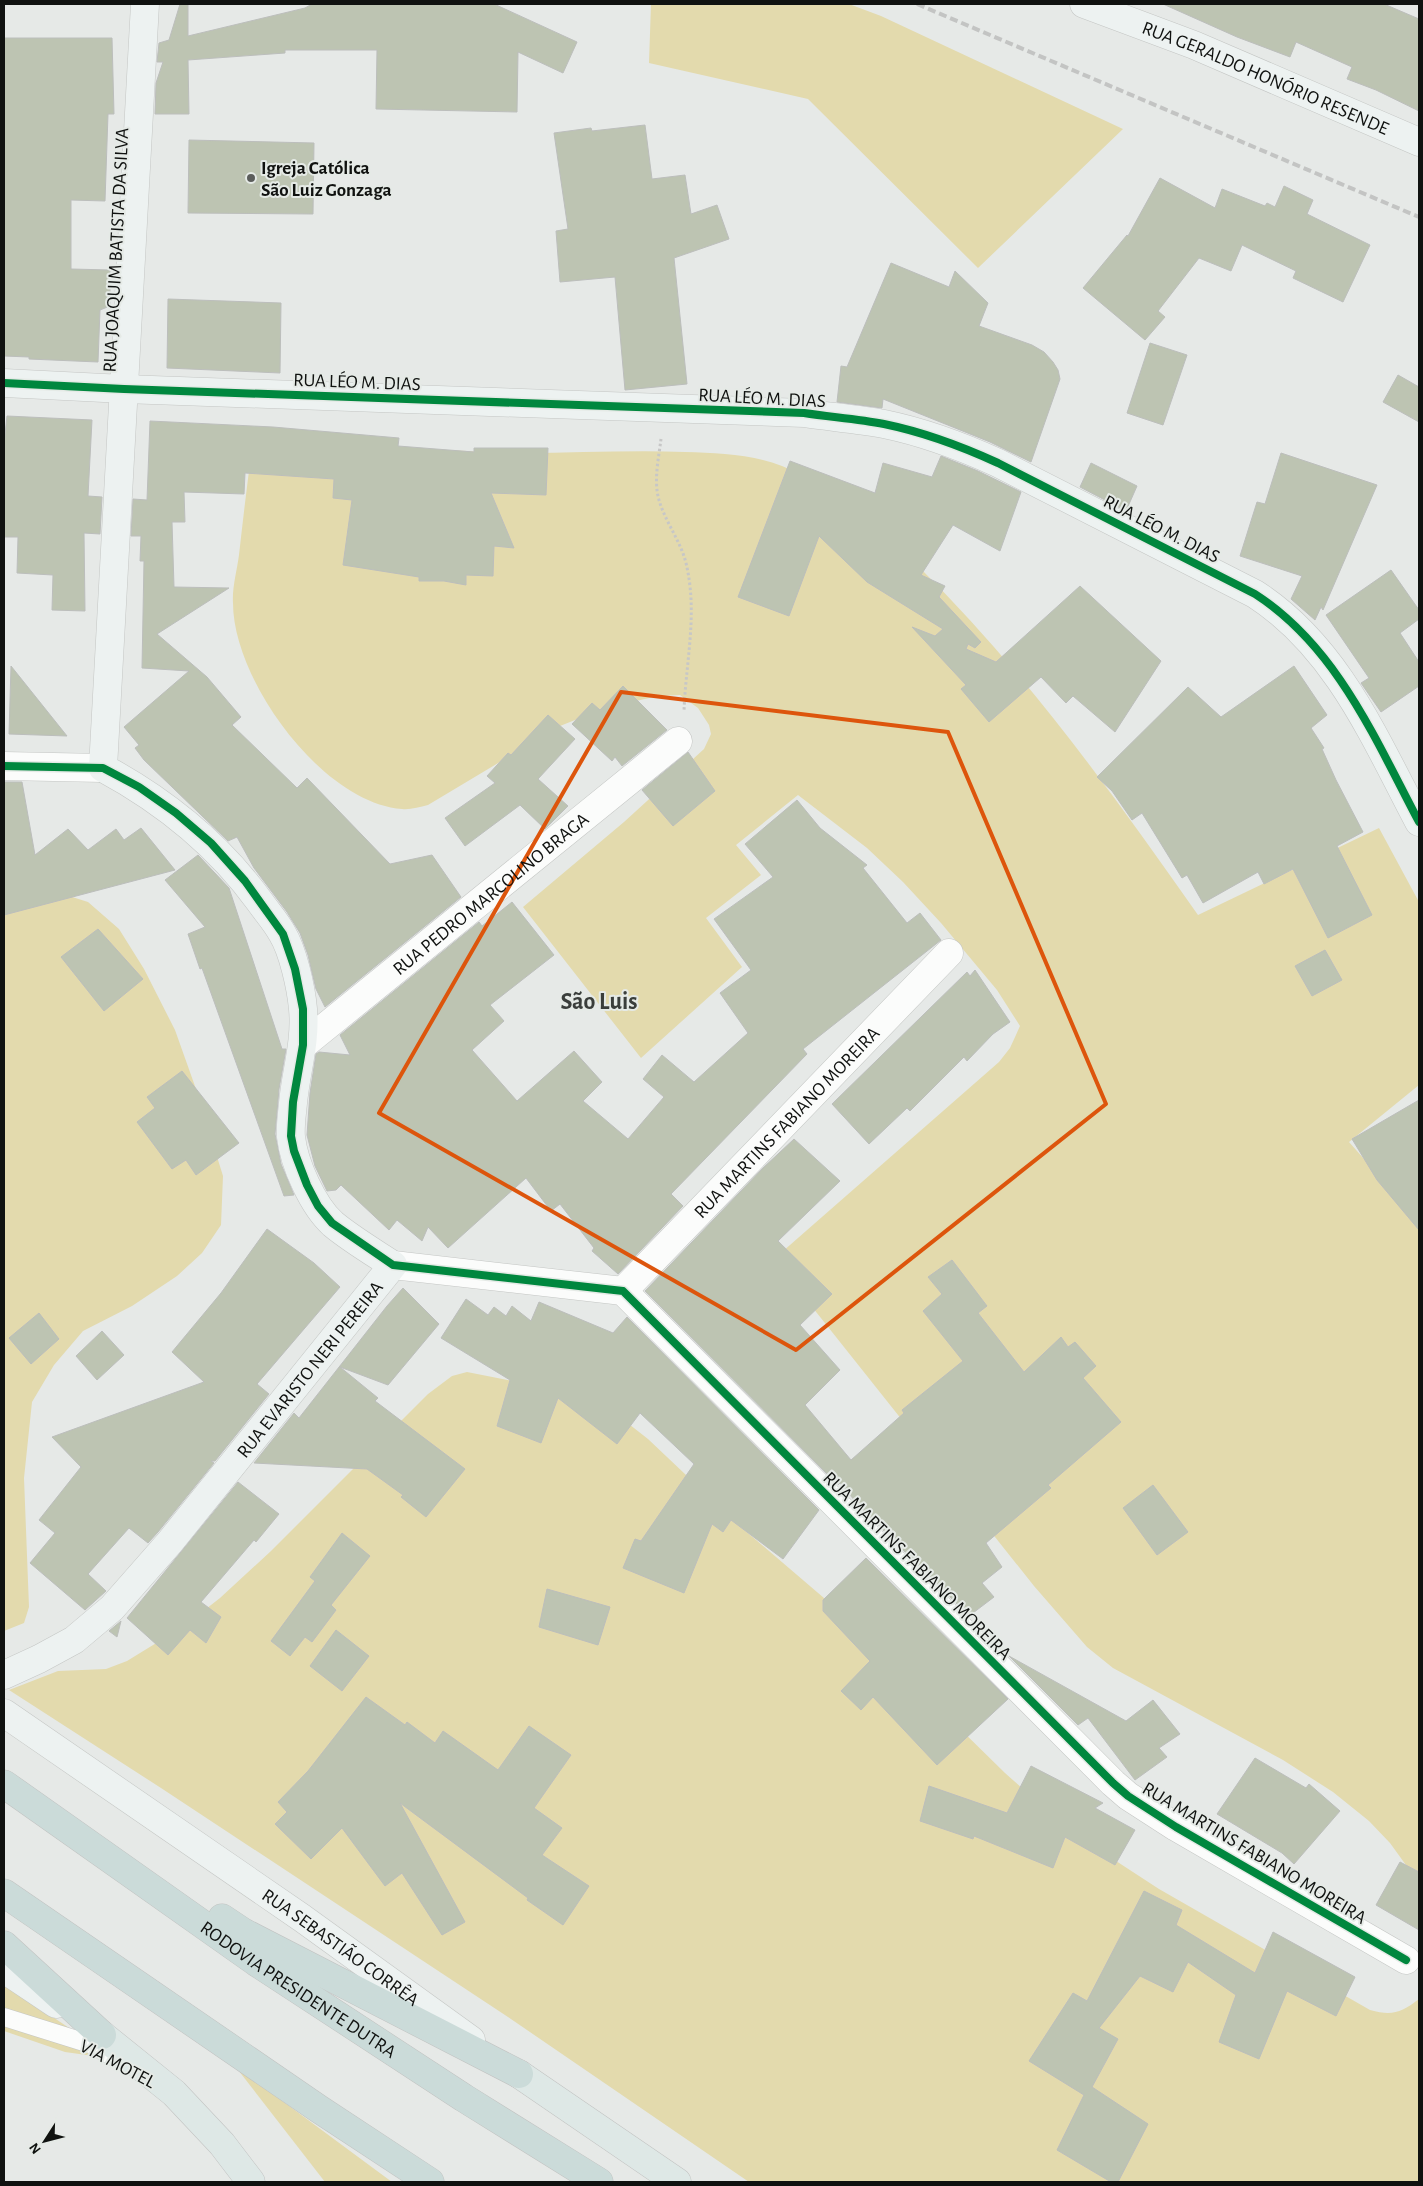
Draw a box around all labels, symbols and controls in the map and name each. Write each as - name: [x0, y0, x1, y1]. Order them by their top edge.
- street label: RUA GERALDO HONÓRIO RESENDE: [1139, 19, 1391, 139]
- street label: RUA JOAQUIM BATISTA DA SILVA: [101, 127, 132, 373]
- place label: Igreja Católica São Luiz Gonzaga: [261, 159, 392, 200]
- marker: Igreja Católica São Luiz Gonzaga: [245, 172, 257, 184]
- street label: RUA LÉO M. DIAS: [293, 369, 421, 394]
- street label: RUA LÉO M. DIAS: [698, 384, 826, 411]
- street label: RUA LÉO M. DIAS: [1100, 490, 1223, 567]
- street label: RUA PEDRO MARCOLINO BRAGA: [390, 810, 593, 979]
- district label: São Luis: [561, 990, 638, 1014]
- street label: RUA MARTINS FABIANO MOREIRA: [691, 1024, 883, 1222]
- street label: RUA EVARISTO NERI PEREIRA: [234, 1278, 387, 1462]
- street label: RUA MARTINS FABIANO MOREIRA: [819, 1468, 1015, 1664]
- street label: RUA MARTINS FABIANO MOREIRA: [1139, 1779, 1369, 1928]
- street label: RUA SEBASTIÃO CORRÊA: [258, 1886, 422, 2010]
- street label: RODOVIA PRESIDENTE DUTRA: [197, 1918, 399, 2062]
- street label: VIA MOTEL: [76, 2037, 158, 2092]
- north arrow: [20, 2116, 70, 2166]
- text: N: [27, 2140, 44, 2156]

